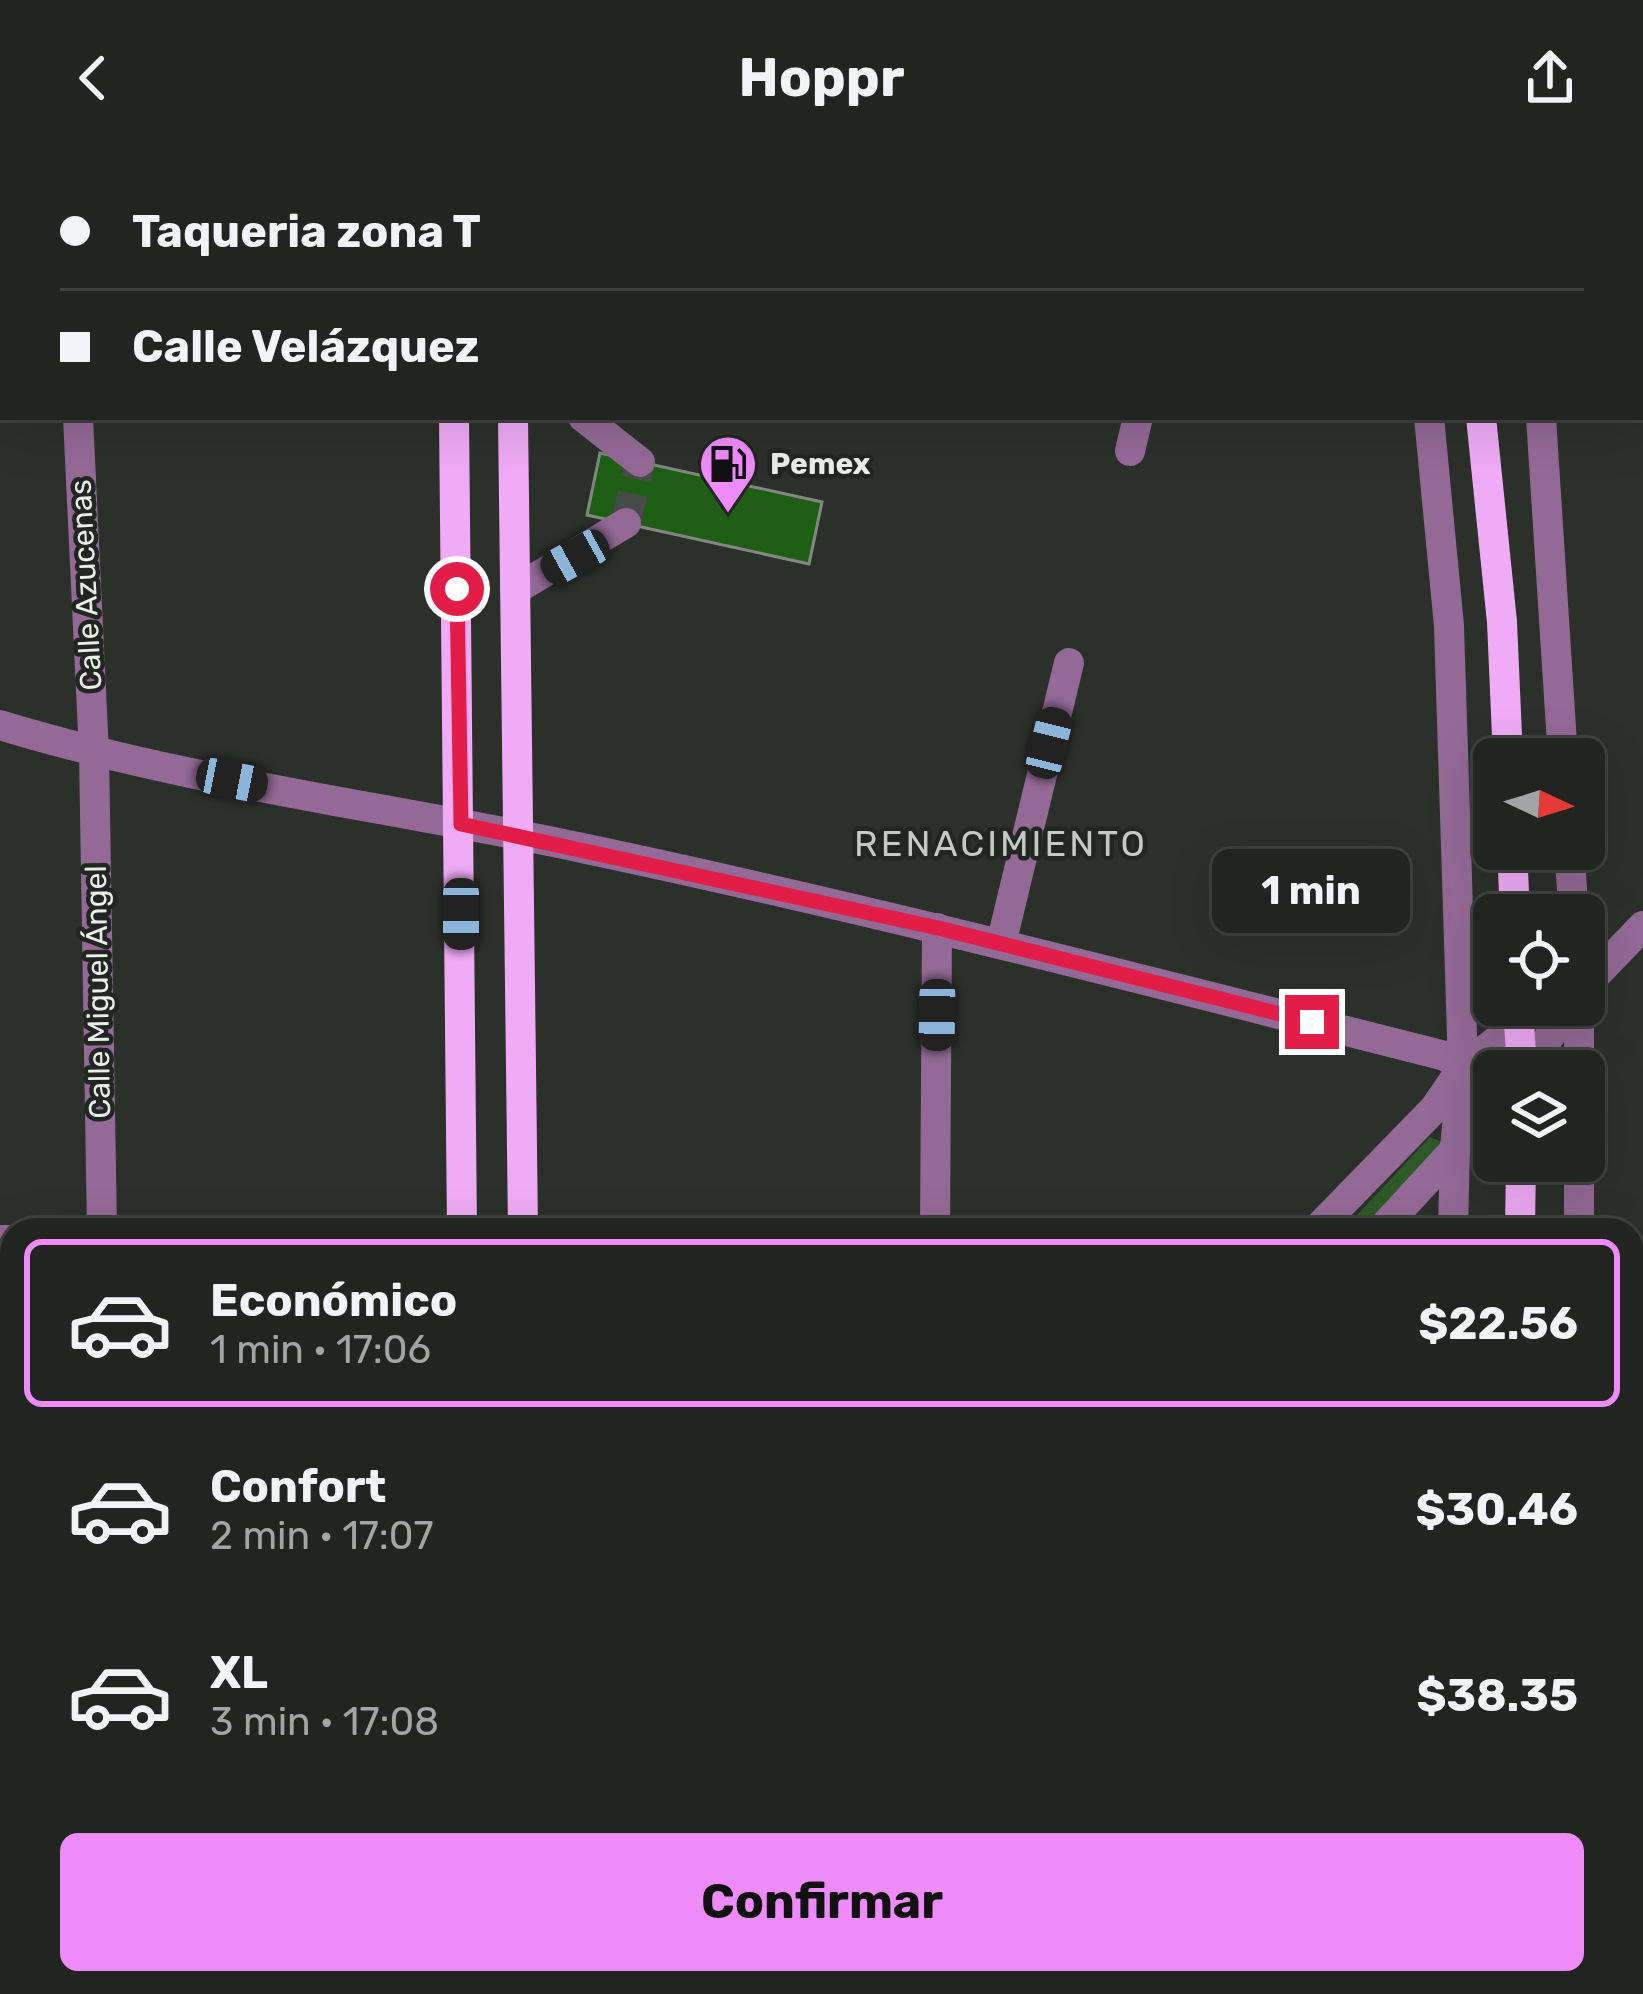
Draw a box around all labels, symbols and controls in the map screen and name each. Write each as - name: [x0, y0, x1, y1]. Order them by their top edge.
- icon: back: [60, 45, 126, 111]
- icon: share: [1517, 45, 1583, 111]
- text: Hoppr: [739, 46, 904, 110]
- text: Taqueria zona T: [132, 205, 481, 258]
- text: Calle Velázquez: [132, 320, 479, 373]
- fuel station icon: Pemex: [697, 433, 759, 515]
- place label: Pemex: [770, 446, 871, 482]
- street label: Calle Azucenas: [62, 479, 110, 691]
- car: [535, 524, 615, 590]
- route start: [430, 562, 484, 616]
- car: [1023, 704, 1075, 782]
- north arrow: [1473, 738, 1605, 870]
- map controls: [1473, 738, 1605, 1182]
- car: [193, 755, 271, 805]
- district label: RENACIMIENTO: [854, 822, 1148, 865]
- callout: 1 min: [1213, 848, 1411, 932]
- street label: Calle Miguel Ángel: [78, 865, 118, 1119]
- text: 1 min: [1261, 868, 1361, 914]
- car: [443, 878, 479, 950]
- button: locate: [1473, 894, 1605, 1026]
- car: [918, 979, 956, 1051]
- route end: [1285, 995, 1339, 1049]
- button: layers: [1473, 1050, 1605, 1182]
- icon: car: [66, 1269, 174, 1377]
- text: Económico: [210, 1274, 457, 1327]
- text: $22.56: [1418, 1297, 1578, 1350]
- text: 1 min · 17:06: [210, 1327, 431, 1373]
- icon: car: [66, 1455, 174, 1563]
- text: Confort: [210, 1460, 386, 1513]
- text: $30.46: [1416, 1483, 1578, 1536]
- text: 2 min · 17:07: [210, 1513, 434, 1559]
- icon: car: [66, 1641, 174, 1749]
- text: XL: [210, 1646, 268, 1699]
- text: $38.35: [1417, 1669, 1578, 1722]
- text: 3 min · 17:08: [210, 1699, 439, 1745]
- button: Confirmar: [60, 1833, 1584, 1971]

